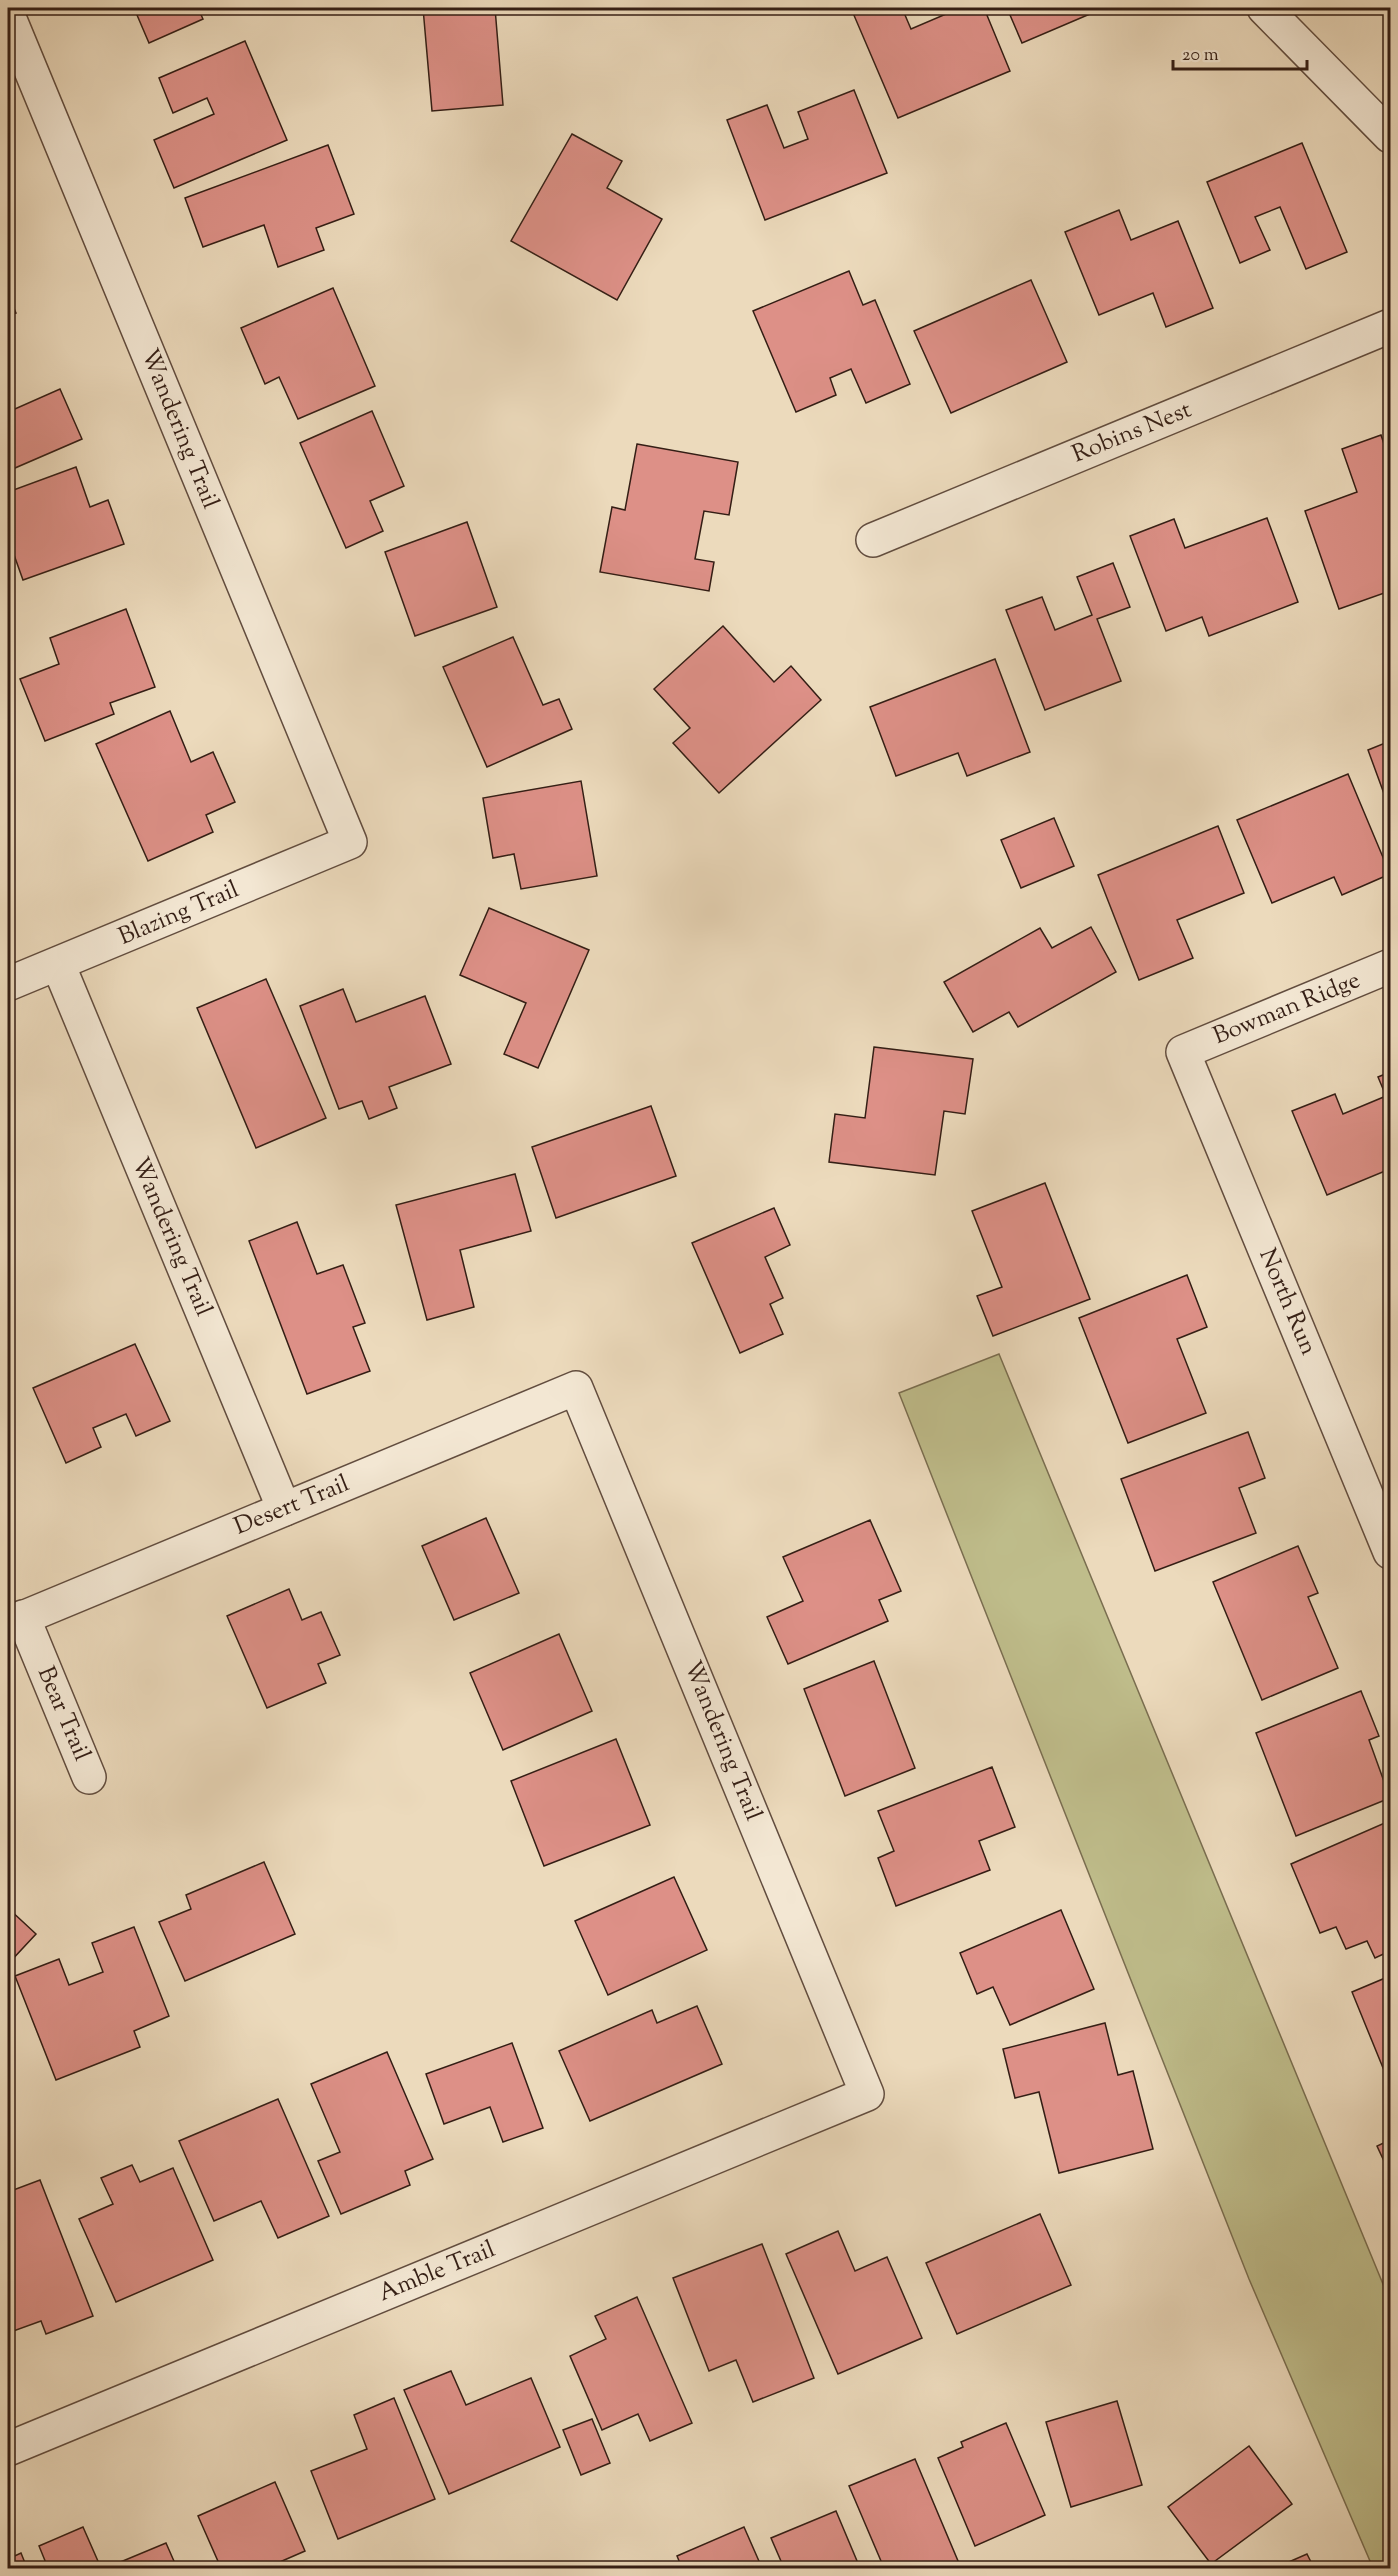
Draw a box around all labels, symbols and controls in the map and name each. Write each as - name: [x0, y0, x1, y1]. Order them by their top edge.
- scale bar: [1173, 33, 1306, 71]
- text: 20 m: [1182, 43, 1219, 69]
- street label: Wandering Trail: [131, 344, 227, 514]
- street label: Robins Nest: [1067, 394, 1197, 472]
- street label: Blazing Trail: [114, 873, 245, 955]
- street label: Bowman Ridge: [1208, 964, 1366, 1054]
- street label: Wandering Trail: [122, 1152, 220, 1322]
- street label: North Run: [1249, 1243, 1325, 1361]
- street label: Desert Trail: [229, 1467, 355, 1545]
- street label: Wandering Trail: [674, 1656, 770, 1826]
- street label: Bear Trail: [28, 1662, 98, 1767]
- street label: Amble Trail: [374, 2233, 501, 2311]

